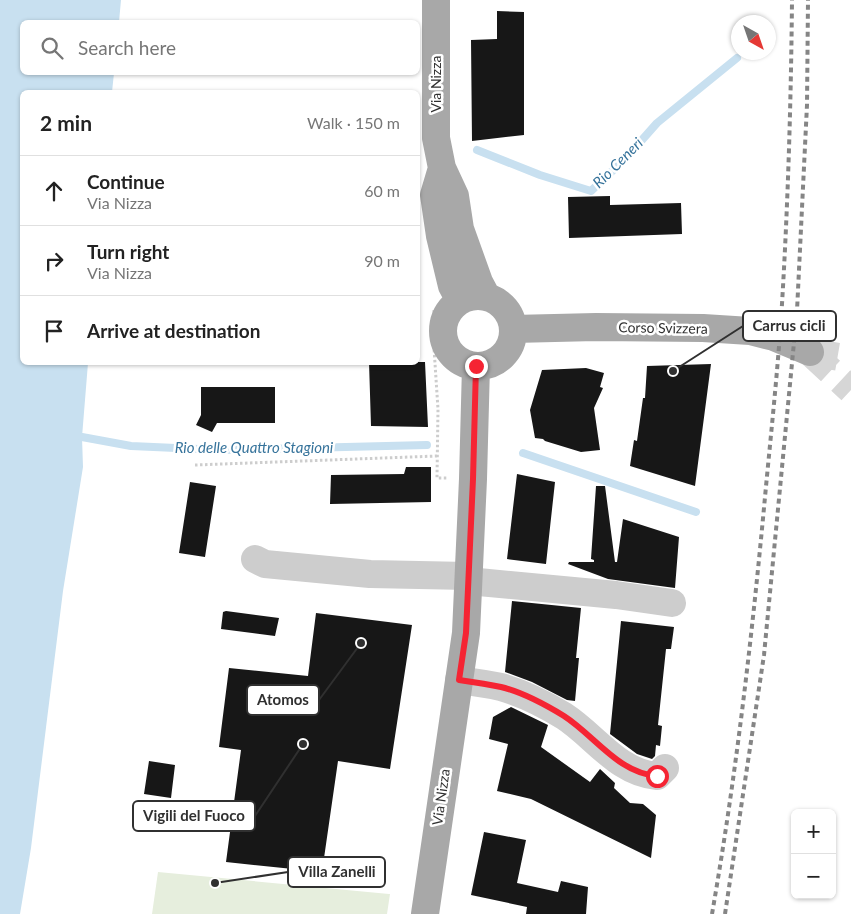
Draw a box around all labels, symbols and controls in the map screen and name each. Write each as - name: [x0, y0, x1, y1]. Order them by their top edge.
- north arrow: [731, 15, 776, 60]
- search box: [20, 20, 420, 75]
- icon: search: [38, 34, 66, 62]
- text: Search here: [78, 36, 176, 59]
- street label: Via Nizza: [427, 55, 444, 112]
- text: 2 min: [40, 110, 92, 135]
- text: Walk · 150 m: [307, 113, 400, 132]
- water label: Rio Ceneri: [589, 133, 646, 191]
- text: Continue: [87, 170, 165, 193]
- icon: ahead: [40, 177, 68, 205]
- text: 60 m: [364, 181, 400, 200]
- text: Via Nizza: [87, 193, 152, 212]
- text: Turn right: [87, 240, 169, 263]
- icon: right: [40, 247, 68, 275]
- text: 90 m: [364, 251, 400, 270]
- text: Via Nizza: [87, 263, 152, 282]
- callout: Carrus cicli: [743, 311, 836, 341]
- text: Carrus cicli: [752, 316, 826, 334]
- icon: arrive: [40, 317, 68, 345]
- street label: Corso Svizzera: [618, 318, 708, 337]
- text: Arrive at destination: [87, 319, 260, 342]
- route end: [465, 355, 488, 378]
- water label: Rio delle Quattro Stagioni: [175, 438, 334, 456]
- callout: Atomos: [247, 685, 319, 715]
- text: Atomos: [256, 690, 309, 708]
- route start: [646, 765, 669, 788]
- street label: Via Nizza: [428, 768, 453, 826]
- callout: Vigili del Fuoco: [133, 801, 255, 831]
- text: Vigili del Fuoco: [142, 806, 245, 824]
- map controls: [791, 809, 836, 899]
- button: +: [791, 809, 836, 854]
- button: −: [791, 854, 836, 899]
- callout: Villa Zanelli: [288, 857, 385, 887]
- text: Villa Zanelli: [297, 862, 376, 880]

